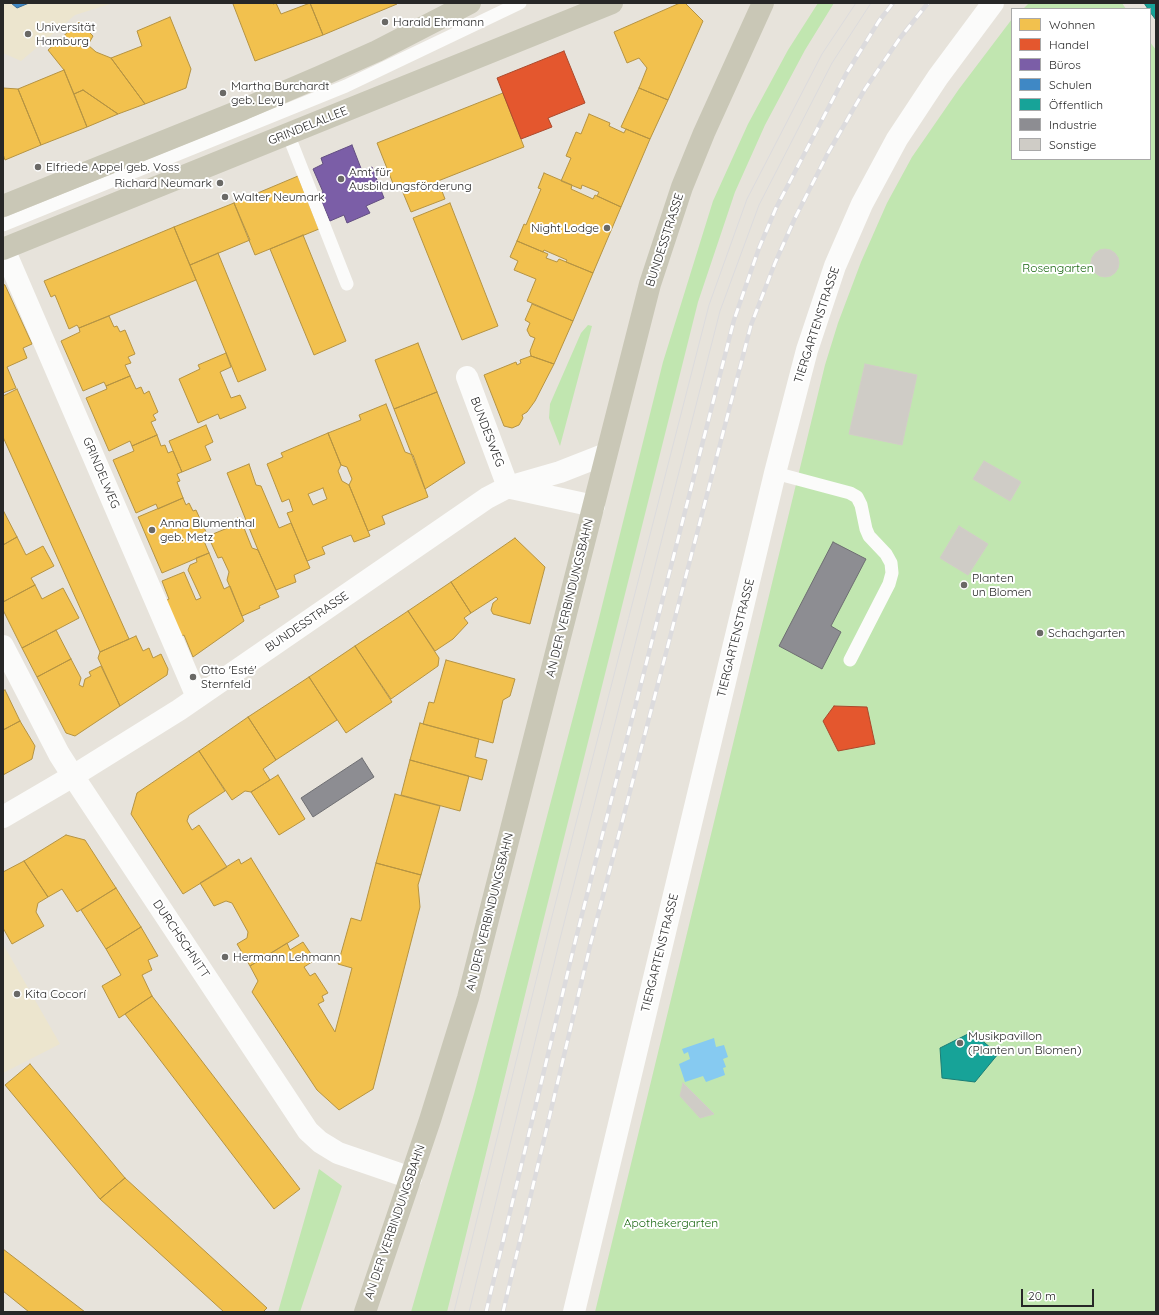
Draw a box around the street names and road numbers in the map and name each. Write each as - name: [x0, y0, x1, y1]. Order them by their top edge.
- street label: GRINDELALLEE: [266, 104, 350, 148]
- street label: BUNDESSTRASSE: [643, 191, 687, 289]
- street label: TIERGARTENSTRASSE: [791, 265, 843, 385]
- street label: BUNDESWEG: [467, 395, 507, 469]
- street label: GRINDELWEG: [79, 435, 123, 511]
- street label: AN DER VERBINDUNGSBAHN: [543, 517, 597, 679]
- street label: TIERGARTENSTRASSE: [714, 577, 758, 699]
- street label: BUNDESSTRASSE: [263, 589, 351, 655]
- street label: AN DER VERBINDUNGSBAHN: [463, 831, 517, 993]
- street label: TIERGARTENSTRASSE: [638, 892, 682, 1014]
- street label: DURCHSCHNITT: [149, 897, 213, 981]
- street label: AN DER VERBINDUNGSBAHN: [362, 1143, 428, 1301]

